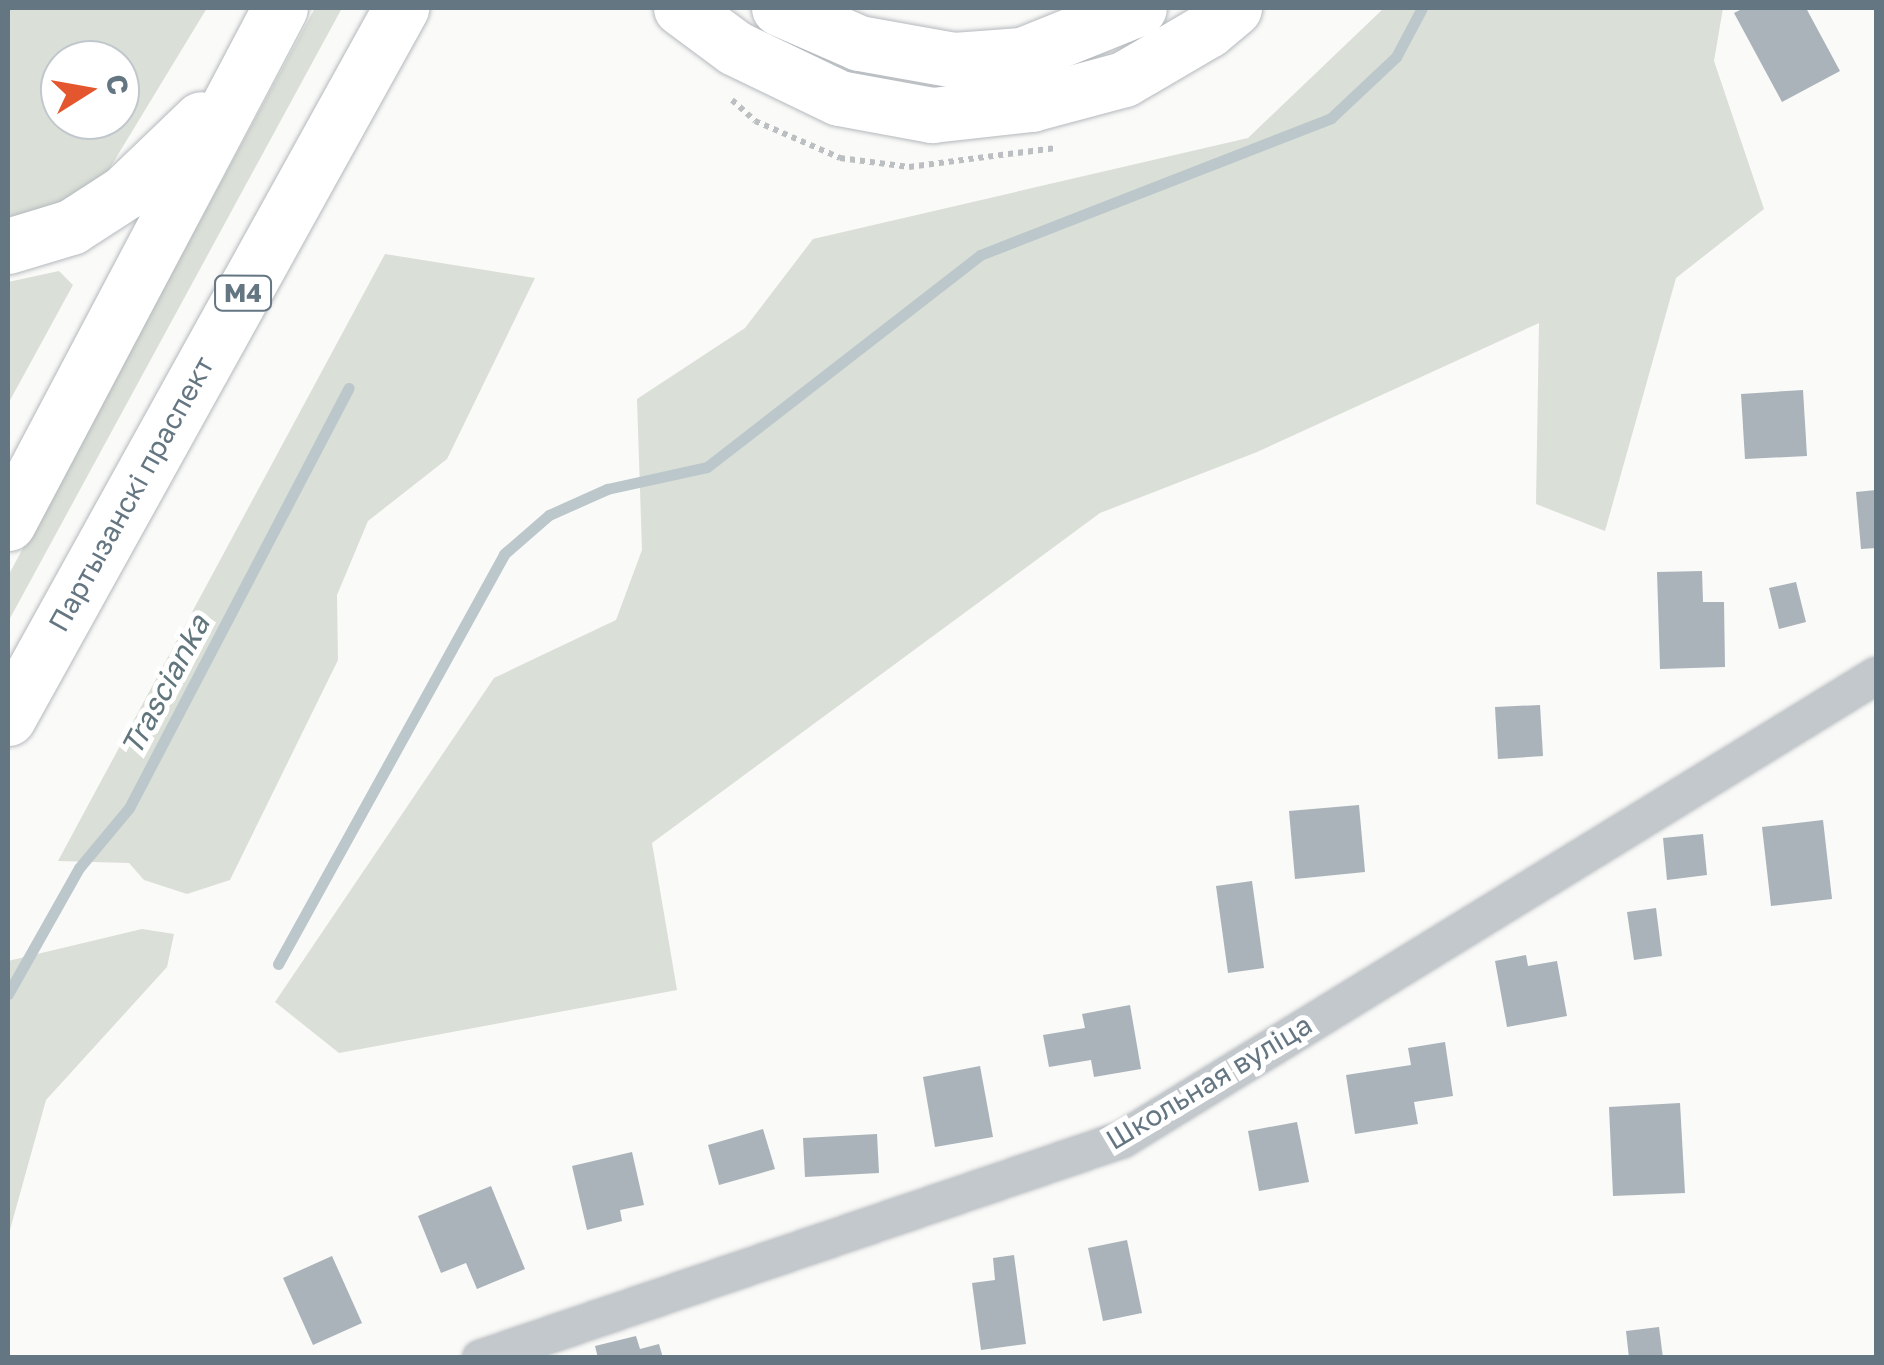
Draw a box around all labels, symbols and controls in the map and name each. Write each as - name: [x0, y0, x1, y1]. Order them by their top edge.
- north arrow: [40, 40, 140, 140]
- text: С: [100, 72, 136, 97]
- road number: М4: [213, 273, 273, 313]
- street label: Партызанскі праспект: [41, 351, 221, 637]
- water label: Trascianka: [113, 609, 217, 761]
- street label: Школьная вуліца: [1100, 1007, 1318, 1157]

